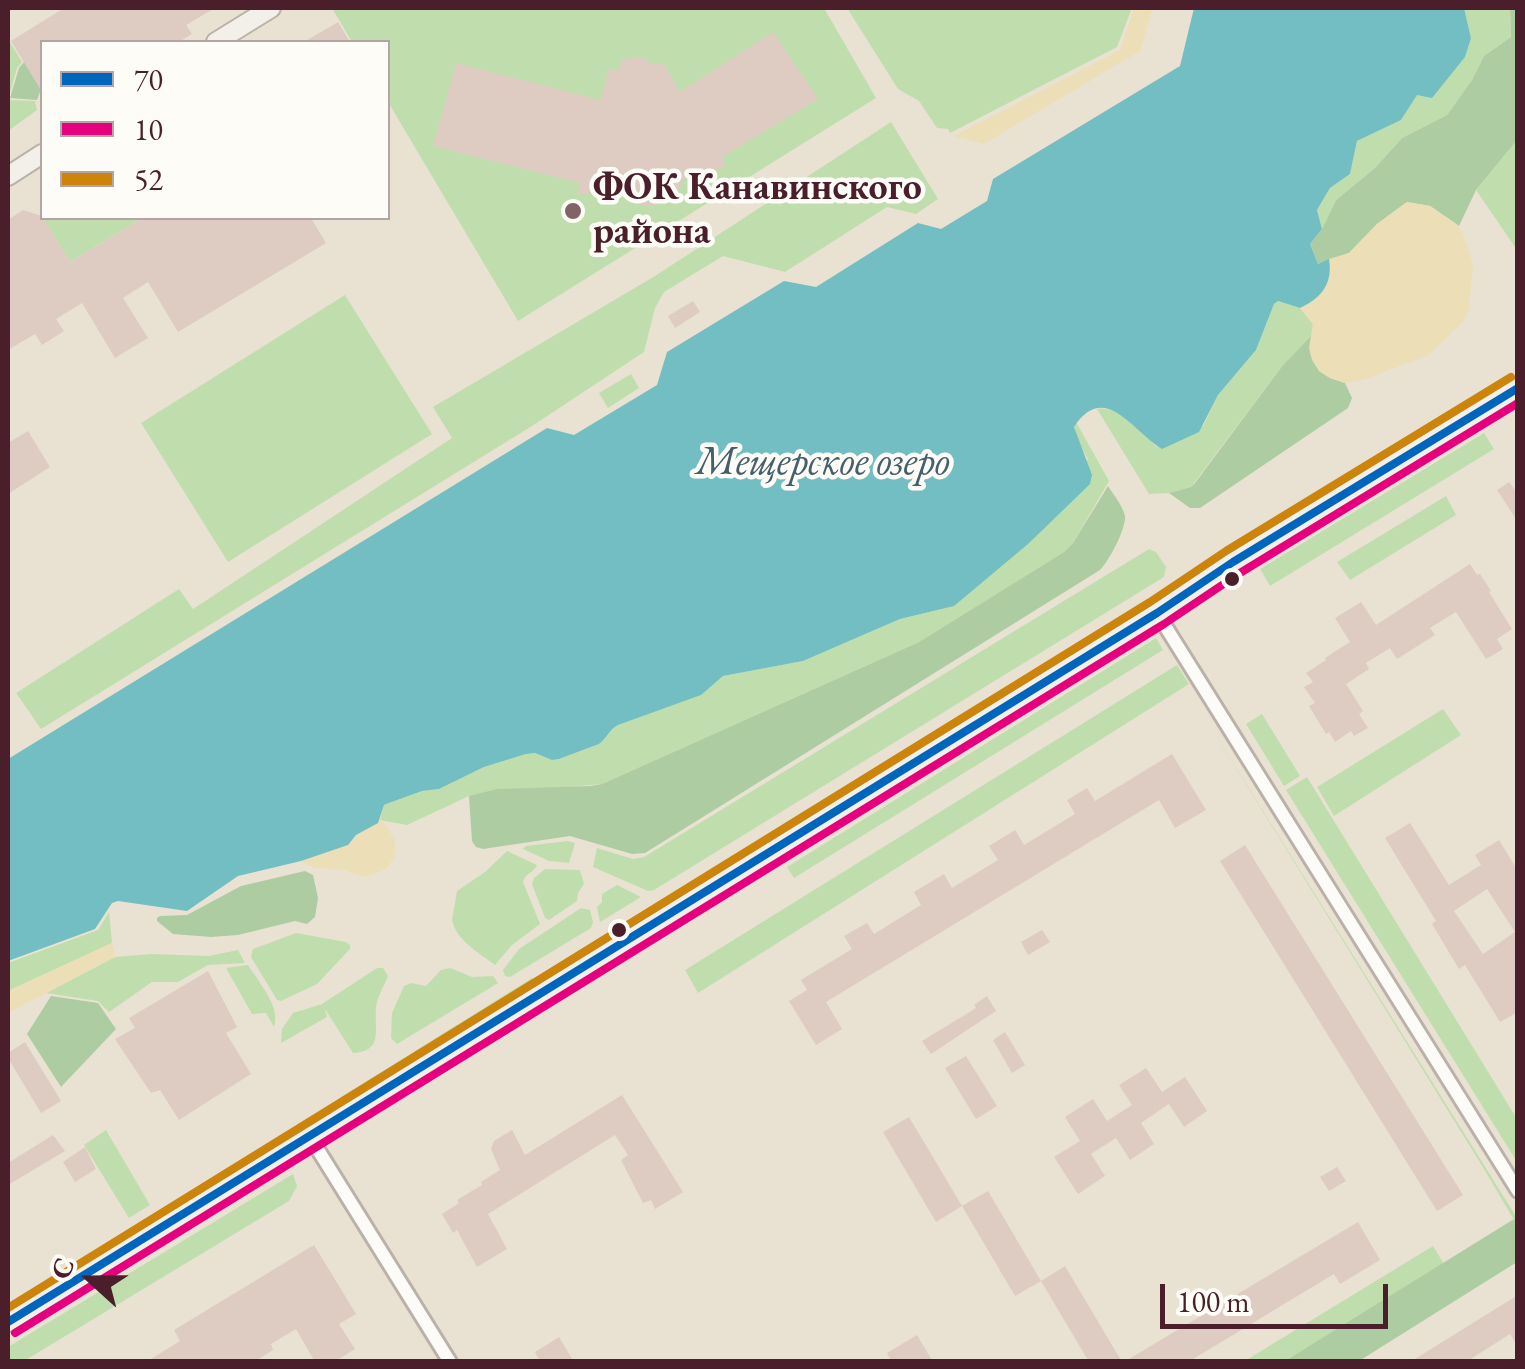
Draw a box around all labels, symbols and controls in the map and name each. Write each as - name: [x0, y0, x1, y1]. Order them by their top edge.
- legend: [40, 40, 390, 220]
- text: 70: [134, 60, 163, 99]
- text: 10: [134, 110, 163, 149]
- text: 52: [134, 160, 163, 199]
- place label: ФОК Канавинского района: [593, 166, 922, 255]
- marker: ФОК Канавинского района: [562, 200, 584, 222]
- water label: Мещерское озеро: [696, 439, 950, 487]
- unlabelled marker: [1222, 569, 1242, 589]
- unlabelled marker: [609, 920, 629, 940]
- north arrow: [40, 1229, 140, 1329]
- text: С: [42, 1253, 82, 1284]
- scale bar: [1165, 1264, 1392, 1326]
- text: 100 m: [1177, 1282, 1250, 1321]

